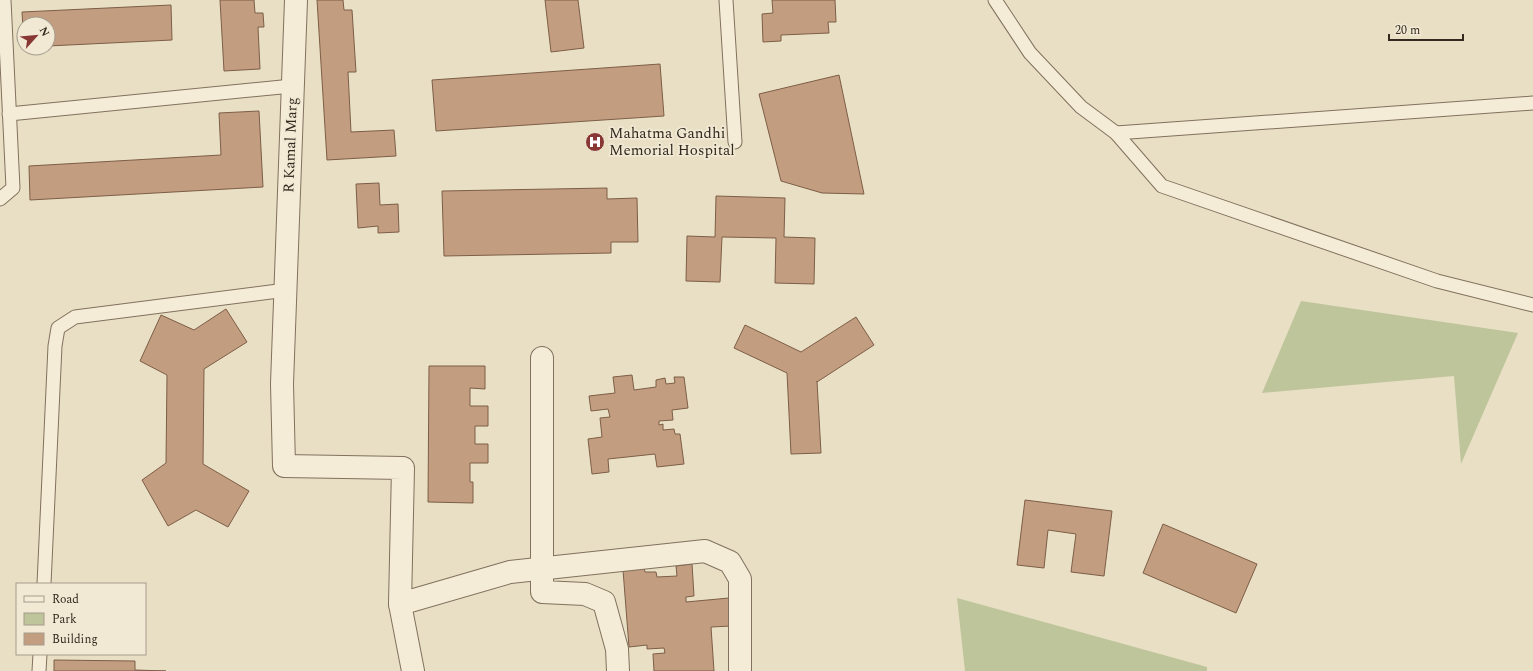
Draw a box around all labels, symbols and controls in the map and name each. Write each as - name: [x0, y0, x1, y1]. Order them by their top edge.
- north arrow: [16, 16, 56, 56]
- scale bar: [1389, 16, 1463, 42]
- text: 20 m: [1395, 21, 1420, 40]
- text: N: [35, 24, 54, 40]
- street label: R Kamal Marg: [277, 97, 304, 193]
- place label: Mahatma Gandhi Memorial Hospital: [609, 122, 735, 162]
- hospital icon: Mahatma Gandhi Memorial Hospital: [584, 131, 606, 153]
- legend: [16, 583, 146, 655]
- text: Road: [52, 590, 79, 609]
- text: Park: [52, 610, 77, 629]
- text: Building: [52, 630, 98, 649]

